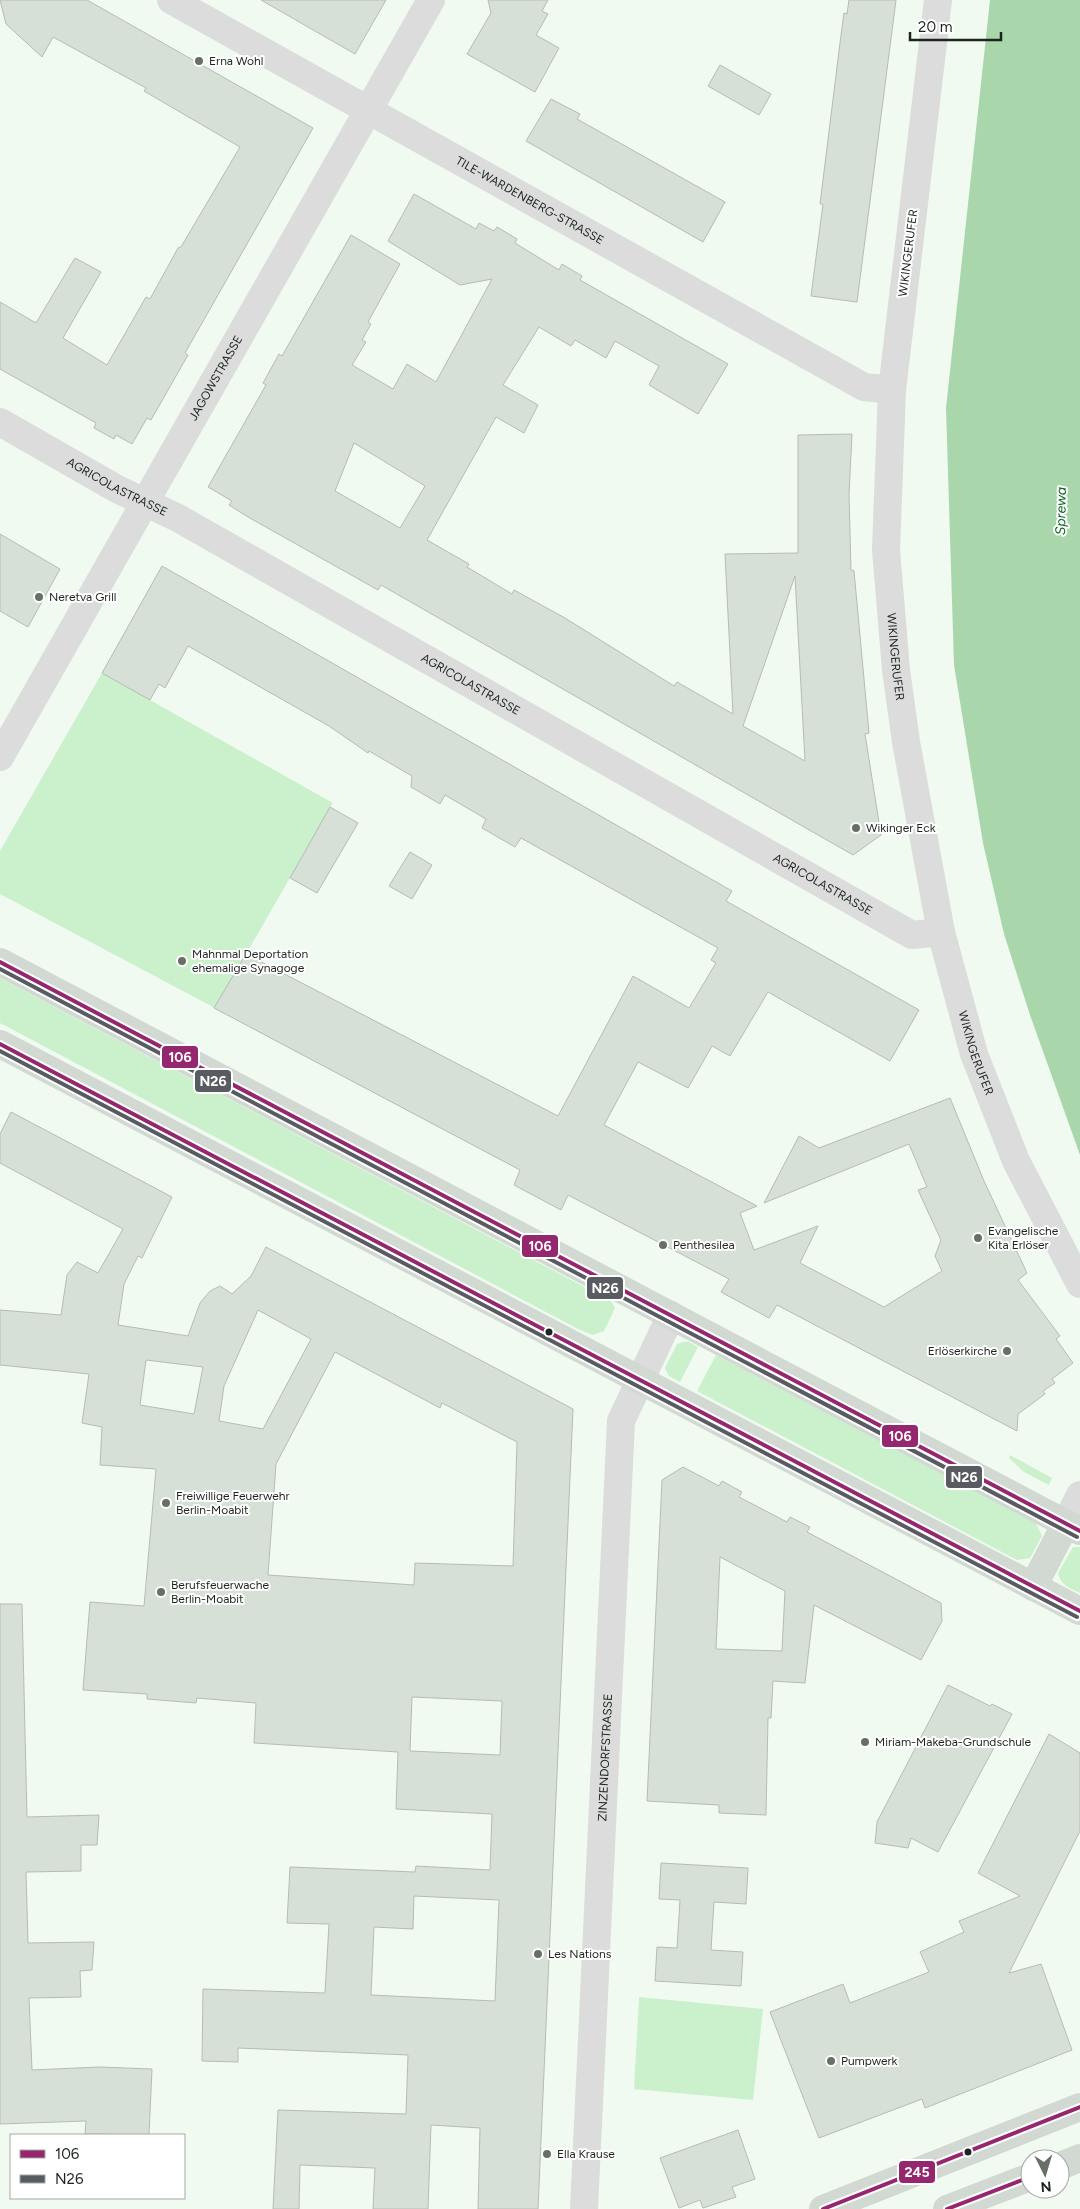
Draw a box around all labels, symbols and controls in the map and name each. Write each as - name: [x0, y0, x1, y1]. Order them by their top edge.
- scale bar: [910, 10, 1001, 42]
- text: 20 m: [918, 18, 952, 36]
- place label: Erna Wohl: [209, 54, 263, 68]
- marker: Erna Wohl: [193, 55, 205, 67]
- street label: TILE-WARDENBERG-STRASSE: [453, 153, 606, 247]
- street label: WIKINGERUFER: [896, 208, 920, 298]
- street label: JAGOWSTRASSE: [186, 333, 245, 423]
- street label: AGRICOLASTRASSE: [64, 455, 170, 519]
- water label: Sprewa: [1052, 487, 1070, 535]
- place label: Neretva Grill: [49, 590, 116, 604]
- marker: Neretva Grill: [33, 591, 45, 603]
- street label: WIKINGERUFER: [884, 612, 907, 701]
- street label: AGRICOLASTRASSE: [419, 651, 523, 718]
- place label: Wikinger Eck: [866, 821, 936, 835]
- marker: Wikinger Eck: [850, 822, 862, 834]
- street label: AGRICOLASTRASSE: [771, 851, 875, 918]
- place label: Mahnmal Deportation ehemalige Synagoge: [192, 947, 308, 975]
- marker: Mahnmal Deportation ehemalige Synagoge: [176, 955, 188, 967]
- street label: WIKINGERUFER: [956, 1009, 996, 1097]
- line badge: 106: [161, 1045, 199, 1069]
- text: 106: [168, 1049, 192, 1066]
- line badge: N26: [194, 1069, 232, 1093]
- text: N26: [199, 1073, 227, 1090]
- place label: Evangelische Kita Erlöser: [988, 1224, 1059, 1252]
- marker: Evangelische Kita Erlöser: [972, 1232, 984, 1244]
- line badge: 106: [521, 1234, 559, 1258]
- text: 106: [528, 1238, 552, 1255]
- place label: Penthesilea: [673, 1238, 735, 1252]
- marker: Penthesilea: [657, 1239, 669, 1251]
- line badge: N26: [586, 1276, 624, 1300]
- text: N26: [591, 1280, 619, 1297]
- unlabelled marker: [544, 1327, 554, 1337]
- place label: Erlöserkirche: [928, 1344, 997, 1358]
- marker: Erlöserkirche: [1001, 1345, 1013, 1357]
- line badge: 106: [881, 1424, 919, 1448]
- text: 106: [888, 1428, 912, 1445]
- line badge: N26: [945, 1465, 983, 1489]
- text: N26: [950, 1469, 978, 1486]
- place label: Freiwillige Feuerwehr Berlin-Moabit: [176, 1489, 289, 1517]
- marker: Freiwillige Feuerwehr Berlin-Moabit: [160, 1497, 172, 1509]
- place label: Berufsfeuerwache Berlin-Moabit: [171, 1578, 269, 1606]
- marker: Berufsfeuerwache Berlin-Moabit: [155, 1586, 167, 1598]
- street label: ZINZENDORFSTRASSE: [595, 1693, 615, 1822]
- place label: Miriam-Makeba-Grundschule: [875, 1735, 1031, 1749]
- marker: Miriam-Makeba-Grundschule: [859, 1736, 871, 1748]
- place label: Les Nations: [548, 1947, 612, 1961]
- marker: Les Nations: [532, 1948, 544, 1960]
- place label: Pumpwerk: [841, 2054, 898, 2068]
- marker: Pumpwerk: [825, 2055, 837, 2067]
- legend: [10, 2134, 185, 2199]
- text: 106: [55, 2145, 80, 2163]
- place label: Ella Krause: [557, 2147, 615, 2161]
- unlabelled marker: [963, 2147, 973, 2157]
- marker: Ella Krause: [541, 2148, 553, 2160]
- north arrow: [1020, 2149, 1070, 2199]
- line badge: 245: [898, 2160, 936, 2184]
- text: 245: [904, 2164, 930, 2181]
- text: N26: [55, 2170, 84, 2188]
- text: N: [1040, 2178, 1052, 2195]

